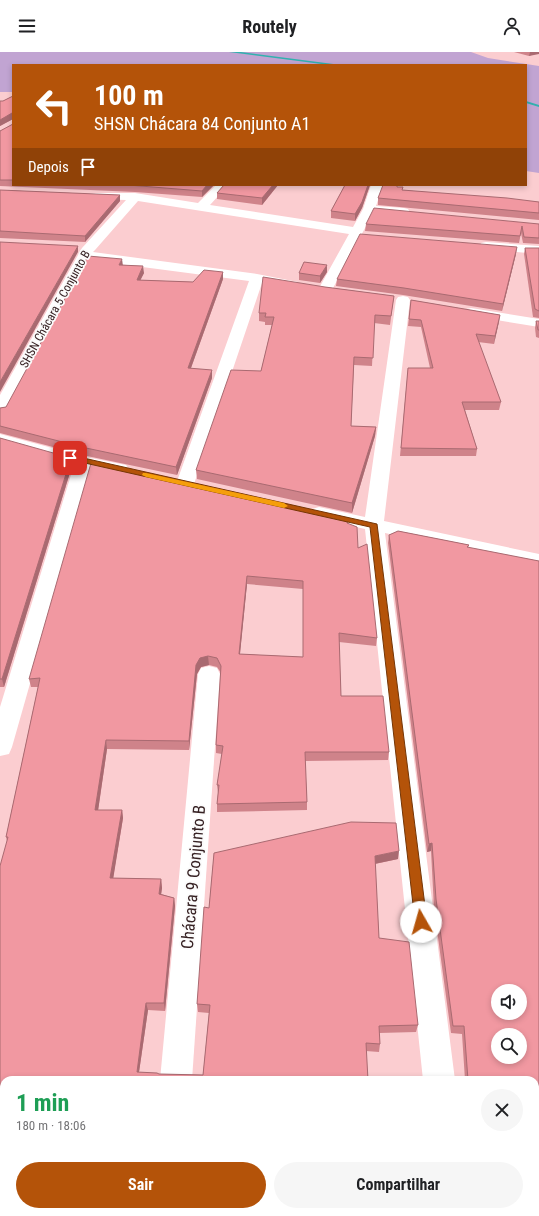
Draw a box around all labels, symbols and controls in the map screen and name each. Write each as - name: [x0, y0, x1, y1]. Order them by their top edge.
- icon: menu: [16, 15, 38, 37]
- icon: person: [501, 15, 523, 37]
- text: Routely: [242, 16, 297, 37]
- text: 100 m: [94, 79, 164, 112]
- icon: left: [28, 80, 80, 132]
- text: SHSN Chácara 84 Conjunto A1: [94, 113, 310, 134]
- icon: arrive: [77, 156, 99, 178]
- text: Depois: [28, 158, 69, 176]
- street label: SHSN Chácara 5 Conjunto B: [17, 248, 93, 370]
- pin: [53, 441, 87, 475]
- icon: arrive: [59, 447, 81, 469]
- street label: Chácara 9 Conjunto B: [177, 804, 209, 950]
- position arrow: [400, 901, 442, 943]
- map controls: [491, 984, 527, 1064]
- button: sound: [491, 984, 527, 1020]
- button: search: [491, 1028, 527, 1064]
- text: 1 min: [16, 1089, 69, 1117]
- button: close: [481, 1089, 523, 1131]
- text: 180 m · 18:06: [16, 1118, 86, 1133]
- button: Sair: [16, 1162, 266, 1208]
- button: Compartilhar: [274, 1162, 523, 1208]

